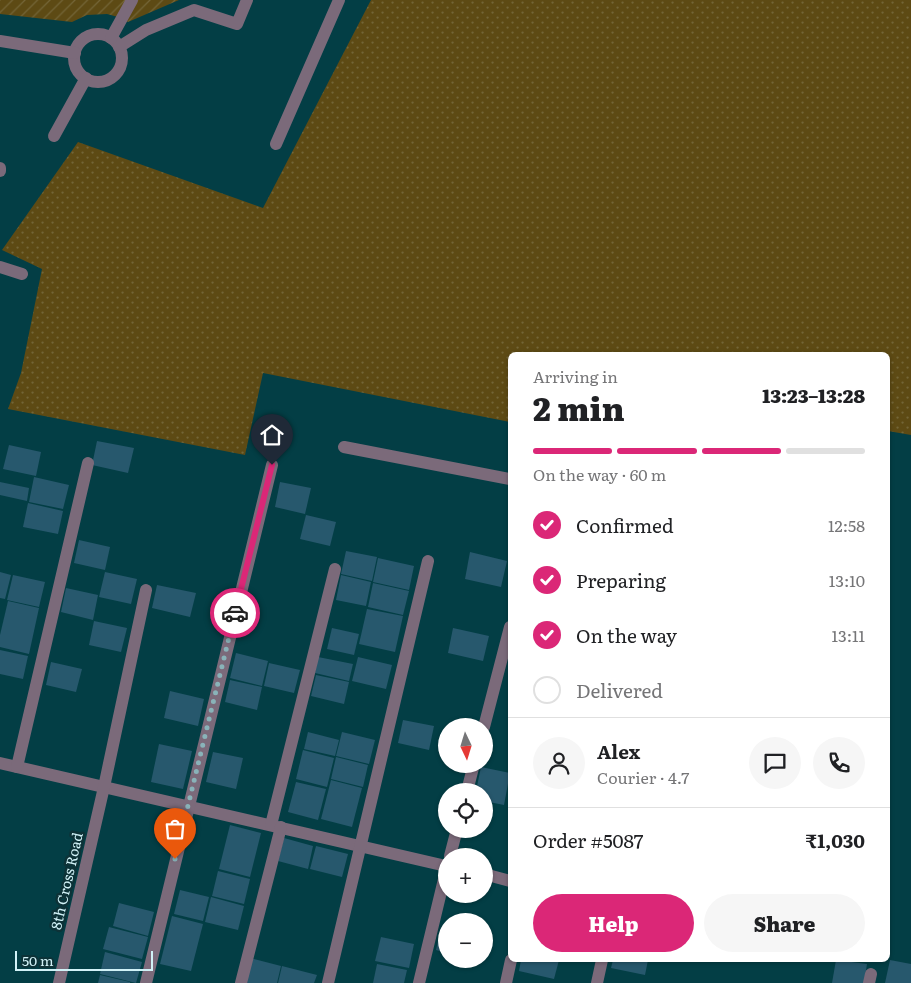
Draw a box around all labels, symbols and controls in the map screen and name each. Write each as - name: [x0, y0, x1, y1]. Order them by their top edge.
- text: Arriving in: [533, 364, 618, 388]
- text: 13:23–13:28: [762, 381, 865, 409]
- text: 2 min: [533, 383, 625, 431]
- pin: [251, 414, 293, 465]
- icon: home: [258, 421, 286, 449]
- text: On the way · 60 m: [533, 462, 666, 486]
- icon: check: [533, 511, 561, 539]
- text: Confirmed: [576, 511, 674, 539]
- text: 12:58: [828, 513, 865, 537]
- icon: check: [533, 566, 561, 594]
- text: Preparing: [576, 566, 666, 594]
- text: 13:10: [829, 568, 865, 592]
- courier: [210, 588, 260, 638]
- icon: car: [221, 599, 249, 627]
- icon: check: [533, 621, 561, 649]
- text: On the way: [576, 621, 677, 649]
- text: 13:11: [831, 623, 865, 647]
- text: Delivered: [576, 676, 663, 704]
- north arrow: [438, 718, 492, 772]
- map controls: [438, 718, 493, 968]
- button: person: [533, 737, 585, 789]
- text: Alex: [597, 737, 640, 765]
- button: chat: [749, 737, 801, 789]
- button: phone: [813, 737, 865, 789]
- text: Courier · 4.7: [597, 765, 689, 789]
- button: locate: [438, 783, 493, 838]
- pin: [154, 808, 196, 859]
- icon: bag: [161, 815, 189, 843]
- text: Order #5087: [533, 826, 644, 854]
- text: ₹1,030: [806, 826, 865, 854]
- street label: 8th Cross Road: [45, 830, 87, 931]
- button: +: [438, 848, 493, 903]
- button: Help: [533, 894, 694, 952]
- button: Share: [704, 894, 865, 952]
- button: −: [438, 913, 493, 968]
- scale bar: [15, 948, 152, 971]
- text: 50 m: [22, 950, 54, 970]

